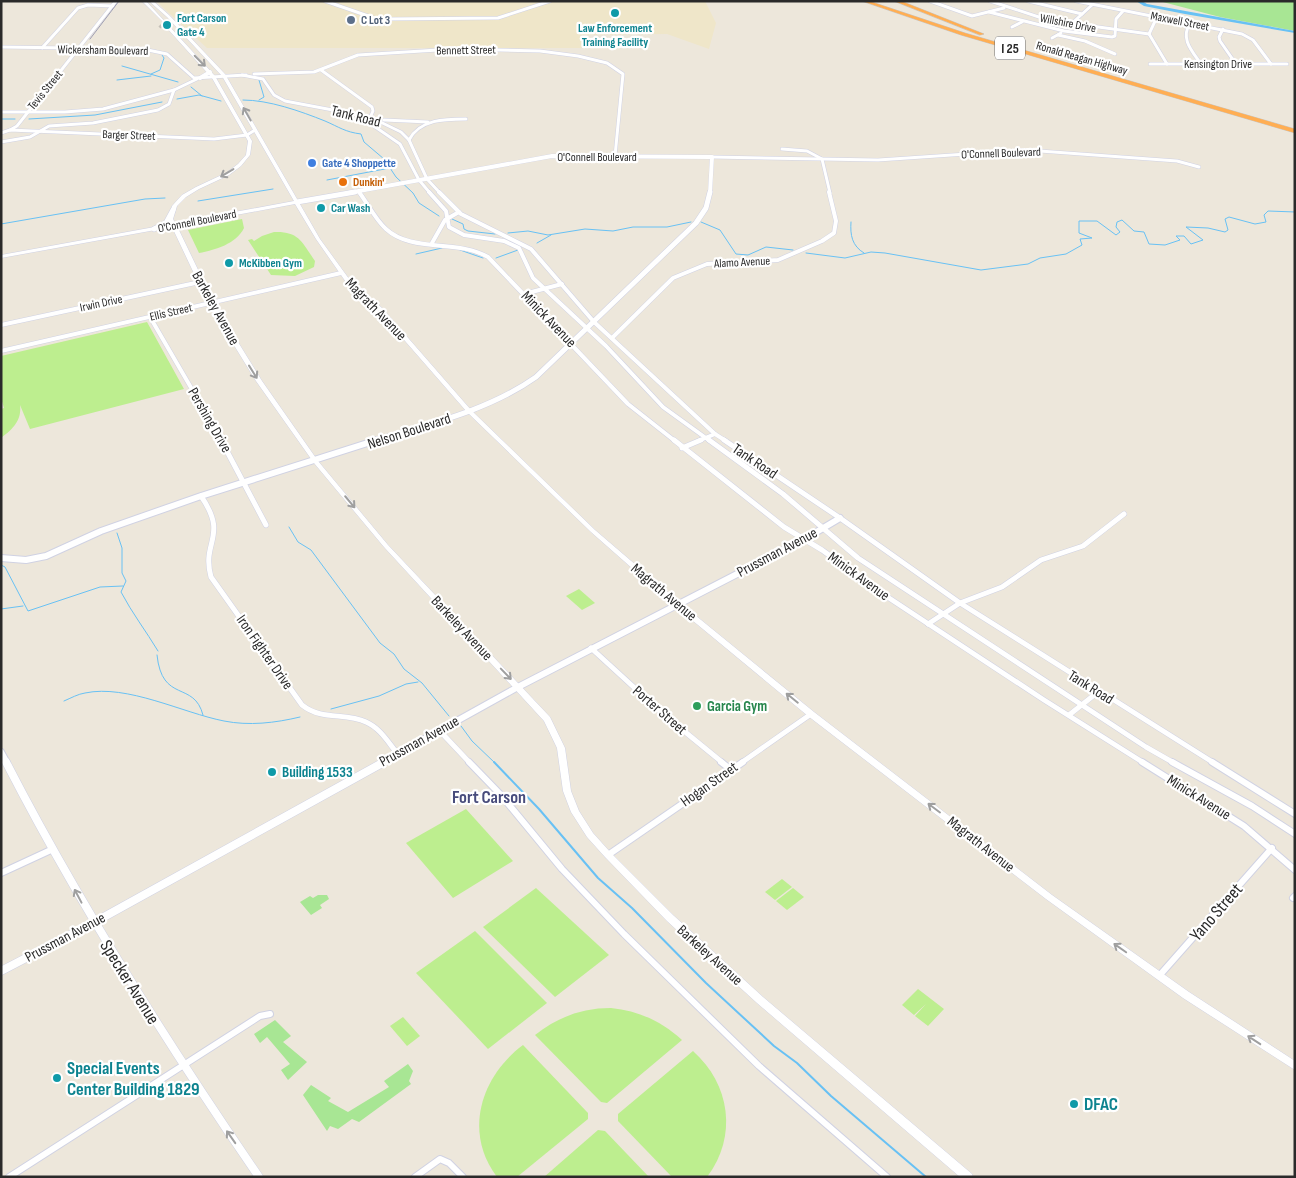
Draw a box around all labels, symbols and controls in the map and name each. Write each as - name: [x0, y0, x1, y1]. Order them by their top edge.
- marker: Law Enforcement Training Facility: [609, 7, 621, 19]
- street label: Maxwell Street: [1149, 8, 1211, 35]
- place label: Fort Carson Gate 4: [177, 11, 226, 40]
- street label: Willshire Drive: [1038, 11, 1098, 36]
- place label: C Lot 3: [361, 13, 390, 28]
- marker: C Lot 3: [345, 14, 357, 26]
- marker: Fort Carson Gate 4: [161, 19, 173, 31]
- place label: Law Enforcement Training Facility: [578, 21, 652, 50]
- road number: I 25: [995, 36, 1025, 59]
- street label: Ronald Reagan Highway: [1034, 38, 1130, 79]
- street label: Wickersham Boulevard: [58, 42, 148, 59]
- street label: Bennett Street: [436, 42, 496, 59]
- one-way arrow: [194, 55, 206, 67]
- street label: Kensington Drive: [1184, 57, 1252, 72]
- street label: Tevis Street: [25, 67, 66, 113]
- street label: Tank Road: [329, 101, 383, 132]
- one-way arrow: [241, 108, 251, 122]
- street label: Barger Street: [102, 127, 156, 144]
- street label: O'Connell Boulevard: [961, 145, 1041, 162]
- street label: O'Connell Boulevard: [557, 150, 637, 165]
- place label: Gate 4 Shoppette: [322, 156, 396, 171]
- marker: Gate 4 Shoppette: [306, 157, 318, 169]
- one-way arrow: [221, 168, 235, 178]
- place label: Dunkin': [353, 175, 385, 190]
- marker: Dunkin': [337, 176, 349, 188]
- place label: Car Wash: [331, 201, 370, 216]
- marker: Car Wash: [315, 202, 327, 214]
- street label: O'Connell Boulevard: [157, 207, 238, 236]
- street label: Alamo Avenue: [713, 254, 771, 272]
- place label: McKibben Gym: [239, 256, 302, 271]
- marker: McKibben Gym: [223, 257, 235, 269]
- street label: Barkeley Avenue: [187, 268, 244, 349]
- street label: Magrath Avenue: [341, 274, 410, 345]
- street label: Minick Avenue: [517, 287, 580, 352]
- street label: Irwin Drive: [79, 292, 124, 315]
- street label: Ellis Street: [148, 300, 194, 325]
- one-way arrow: [249, 364, 259, 378]
- street label: Pershing Drive: [183, 384, 236, 456]
- street label: Nelson Boulevard: [365, 409, 453, 454]
- street label: Tank Road: [729, 439, 781, 483]
- one-way arrow: [344, 495, 355, 508]
- street label: Prussman Avenue: [734, 523, 821, 582]
- street label: Minick Avenue: [824, 548, 893, 605]
- street label: Magrath Avenue: [627, 559, 701, 626]
- street label: Barkeley Avenue: [427, 592, 497, 665]
- street label: Iron Fighter Drive: [232, 611, 297, 693]
- street label: Tank Road: [1064, 666, 1117, 709]
- one-way arrow: [500, 668, 512, 681]
- street label: Porter Street: [629, 682, 691, 739]
- one-way arrow: [786, 692, 799, 703]
- place label: Garcia Gym: [707, 697, 767, 716]
- marker: Garcia Gym: [691, 700, 703, 712]
- street label: Prussman Avenue: [376, 712, 463, 771]
- street label: Hogan Street: [677, 758, 742, 811]
- place label: Building 1533: [282, 763, 353, 782]
- marker: Building 1533: [266, 766, 278, 778]
- street label: Minick Avenue: [1163, 770, 1234, 824]
- district label: Fort Carson: [452, 787, 526, 808]
- one-way arrow: [927, 803, 941, 813]
- street label: Magrath Avenue: [943, 812, 1018, 877]
- street label: Yano Street: [1186, 879, 1247, 946]
- one-way arrow: [73, 889, 82, 904]
- street label: Prussman Avenue: [22, 908, 109, 967]
- street label: Barkeley Avenue: [673, 921, 746, 990]
- street label: Specker Avenue: [95, 936, 164, 1028]
- one-way arrow: [1113, 943, 1127, 953]
- one-way arrow: [1247, 1034, 1261, 1044]
- place label: Special Events Center Building 1829: [67, 1058, 200, 1100]
- marker: Special Events Center Building 1829: [51, 1072, 63, 1084]
- place label: DFAC: [1084, 1094, 1118, 1115]
- marker: DFAC: [1068, 1098, 1080, 1110]
- one-way arrow: [226, 1130, 236, 1144]

